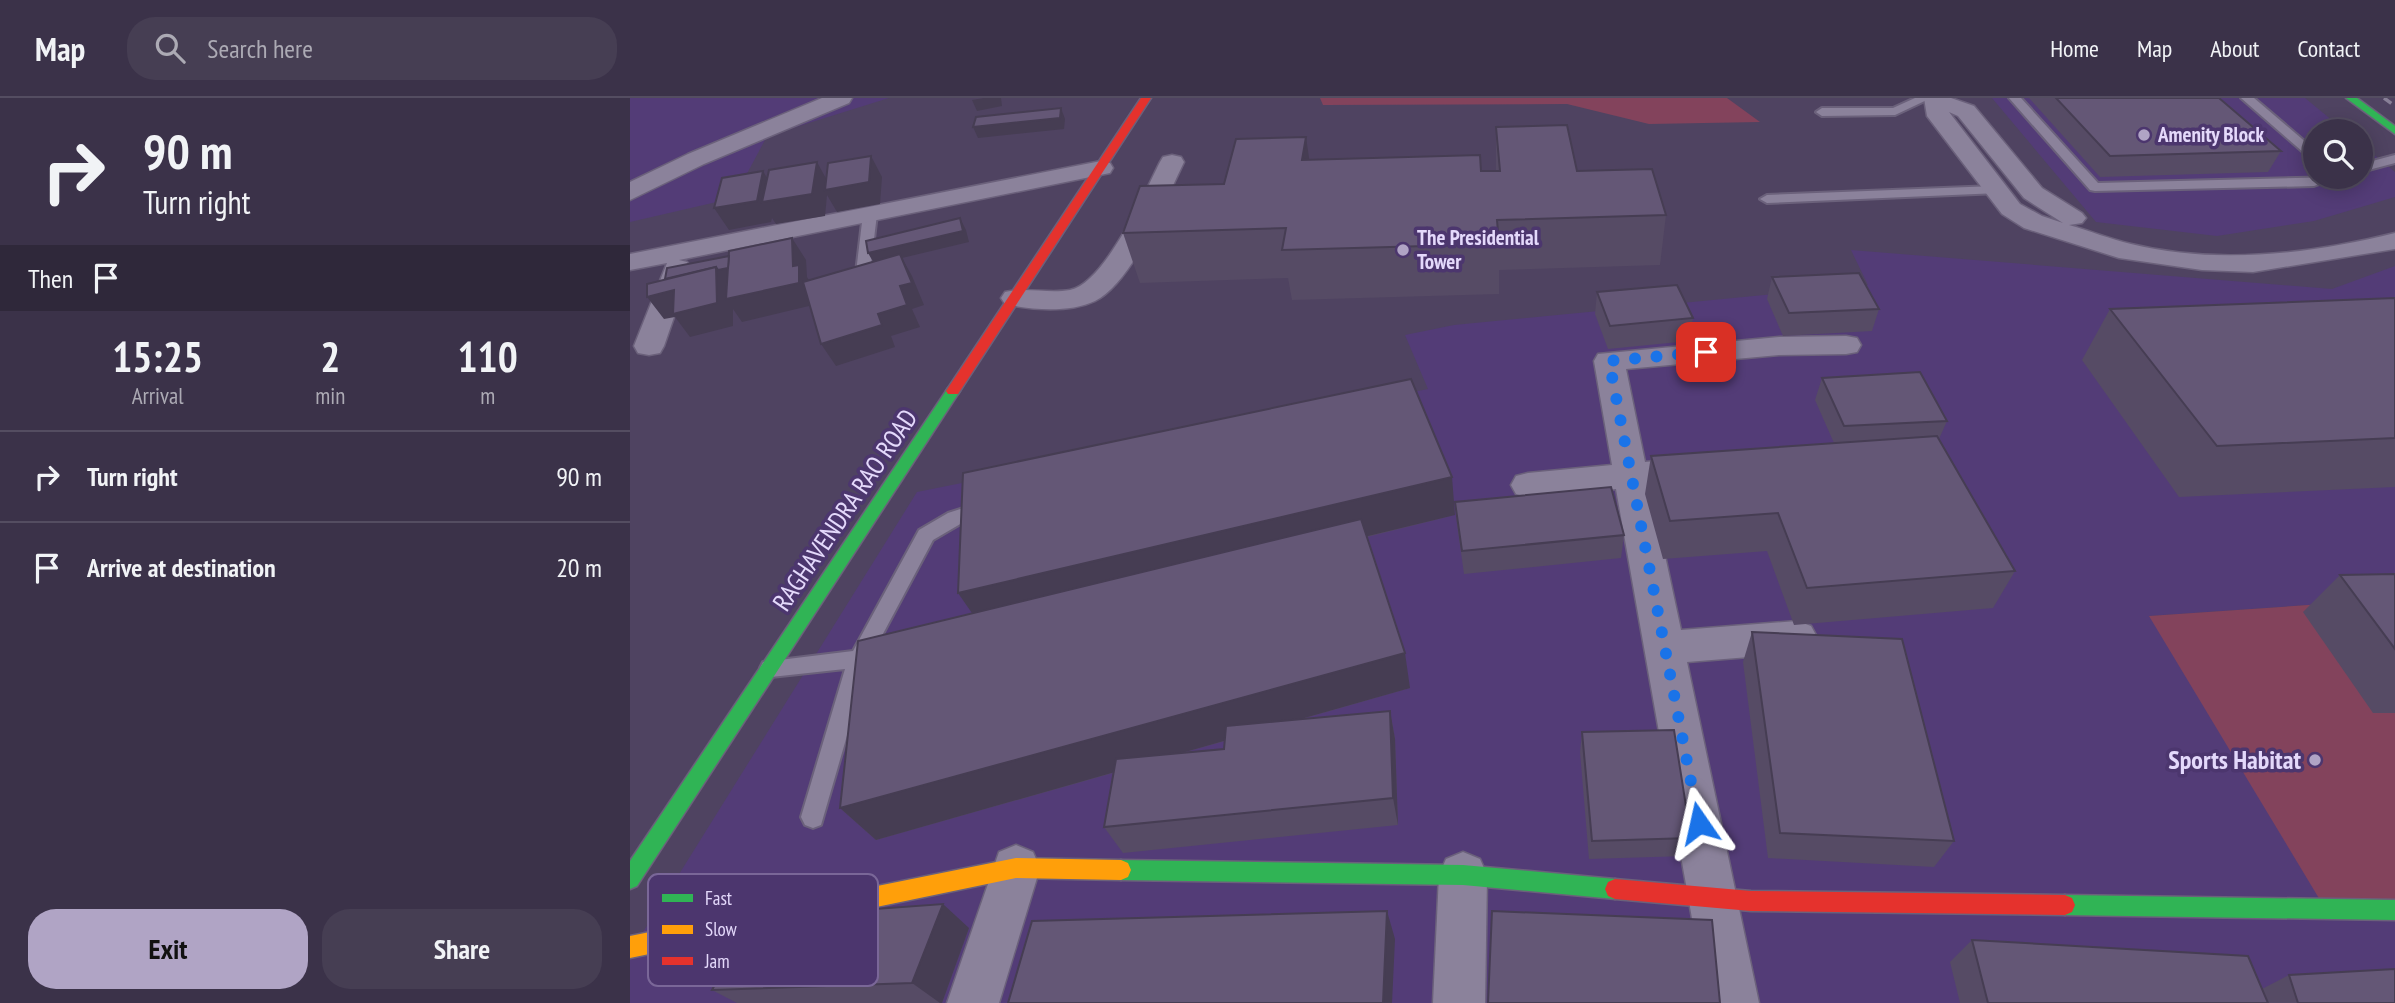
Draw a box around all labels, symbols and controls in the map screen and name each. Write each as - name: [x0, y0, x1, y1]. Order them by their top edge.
- search box: [127, 17, 617, 80]
- text: Map: [35, 27, 85, 70]
- icon: search: [151, 29, 189, 67]
- text: Search here: [207, 32, 313, 65]
- text: Home: [2050, 33, 2099, 64]
- text: Map: [2137, 33, 2172, 64]
- text: About: [2210, 33, 2259, 64]
- text: Contact: [2297, 33, 2360, 64]
- text: 90 m: [143, 119, 232, 183]
- map controls: [2303, 119, 2373, 189]
- button: search: [2303, 119, 2373, 189]
- place label: Amenity Block: [2157, 121, 2264, 148]
- icon: right: [28, 126, 119, 217]
- marker: Amenity Block: [2136, 127, 2152, 143]
- text: Turn right: [143, 181, 251, 223]
- place label: The Presidential Tower: [1417, 224, 1540, 275]
- marker: The Presidential Tower: [1395, 242, 1411, 258]
- icon: arrive: [87, 259, 125, 297]
- text: Then: [28, 262, 73, 295]
- pin: [1676, 322, 1736, 382]
- text: 15:25: [112, 329, 203, 384]
- text: 2: [320, 329, 340, 384]
- text: 110: [458, 329, 518, 384]
- icon: arrive: [1687, 333, 1725, 371]
- text: Arrival: [132, 381, 184, 410]
- text: min: [315, 381, 345, 410]
- text: m: [480, 381, 495, 410]
- street label: RAGHAVENDRA RAO ROAD: [765, 403, 924, 617]
- icon: right: [28, 458, 66, 496]
- text: Turn right: [87, 460, 178, 493]
- text: 90 m: [556, 460, 602, 493]
- icon: arrive: [28, 549, 66, 587]
- text: Arrive at destination: [87, 551, 276, 584]
- text: 20 m: [556, 551, 602, 584]
- place label: Sports Habitat: [2168, 743, 2301, 776]
- marker: Sports Habitat: [2307, 752, 2323, 768]
- position arrow: [1662, 786, 1736, 860]
- legend: [648, 874, 878, 986]
- text: Fast: [705, 886, 733, 910]
- button: Exit: [28, 909, 308, 989]
- button: Share: [322, 909, 602, 989]
- text: Slow: [705, 917, 738, 941]
- text: Jam: [704, 949, 730, 973]

